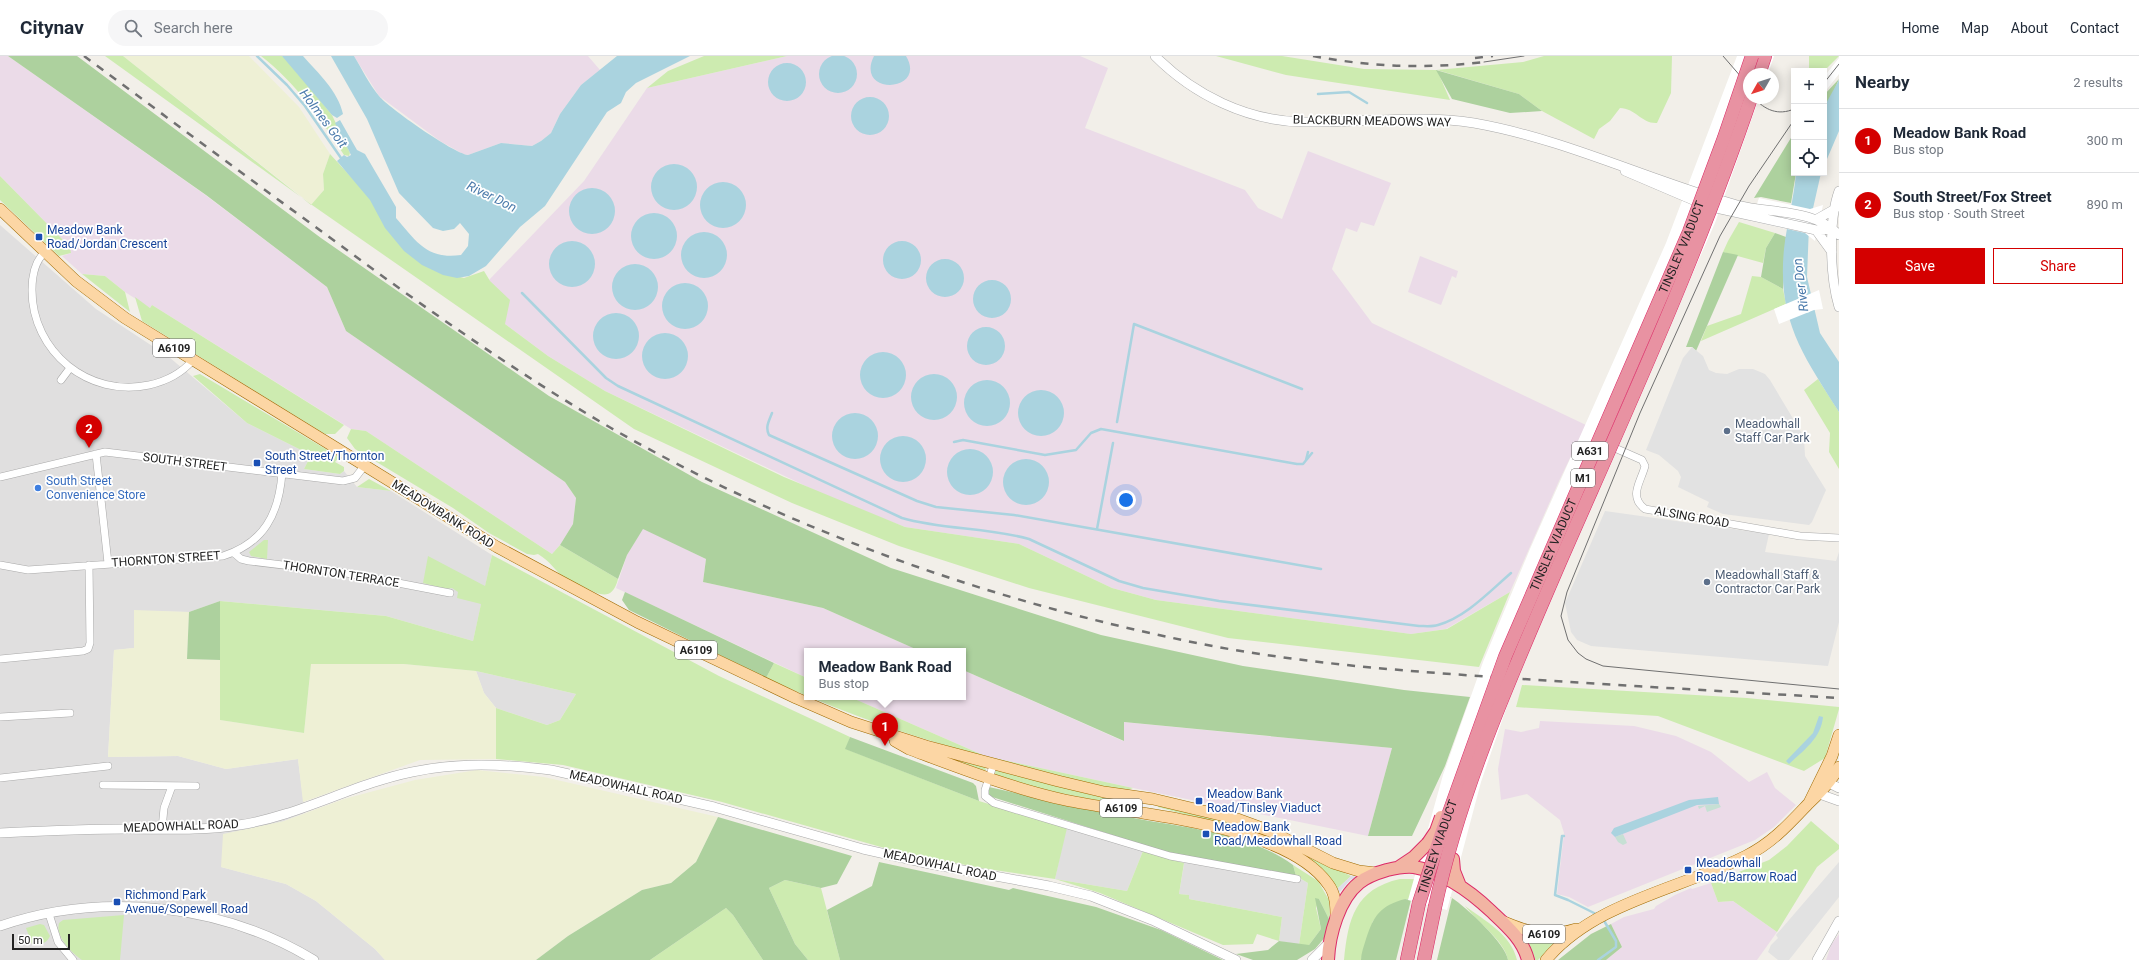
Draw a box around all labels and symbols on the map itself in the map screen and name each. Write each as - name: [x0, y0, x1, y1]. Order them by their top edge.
- north arrow: [1743, 68, 1779, 104]
- water label: Holmes Goit: [297, 86, 351, 151]
- street label: BLACKBURN MEADOWS WAY: [1293, 113, 1452, 129]
- water label: River Don: [464, 178, 519, 215]
- street label: TINSLEY VIADUCT: [1656, 199, 1707, 296]
- place label: Meadow Bank Road/Jordan Crescent: [47, 223, 167, 251]
- marker: Meadow Bank Road/Jordan Crescent: [34, 232, 44, 242]
- water label: River Don: [1790, 257, 1811, 312]
- road number: A6109: [153, 339, 195, 357]
- pin: 2: [76, 415, 102, 448]
- place label: Meadowhall Staff Car Park: [1735, 417, 1810, 445]
- marker: Meadowhall Staff Car Park: [1722, 426, 1732, 436]
- road number: A631: [1572, 442, 1608, 460]
- place label: South Street/Thornton Street: [265, 449, 384, 477]
- street label: SOUTH STREET: [142, 450, 228, 474]
- marker: South Street/Thornton Street: [252, 458, 262, 468]
- road number: M1: [1571, 469, 1595, 487]
- place label: South Street Convenience Store: [46, 474, 146, 502]
- street label: MEADOWBANK ROAD: [389, 477, 497, 551]
- marker: South Street Convenience Store: [33, 483, 43, 493]
- your location: [1116, 490, 1136, 510]
- street label: TINSLEY VIADUCT: [1528, 497, 1580, 593]
- street label: ALSING ROAD: [1654, 504, 1731, 530]
- street label: THORNTON STREET: [111, 548, 221, 570]
- street label: THORNTON TERRACE: [282, 558, 400, 590]
- place label: Meadowhall Staff & Contractor Car Park: [1715, 568, 1821, 596]
- marker: Meadowhall Staff & Contractor Car Park: [1702, 577, 1712, 587]
- road number: A6109: [675, 641, 717, 659]
- pin: 1: [872, 713, 898, 746]
- street label: MEADOWHALL ROAD: [568, 767, 684, 807]
- place label: Meadow Bank Road/Tinsley Viaduct: [1207, 787, 1321, 815]
- marker: Meadow Bank Road/Tinsley Viaduct: [1194, 796, 1204, 806]
- street label: TINSLEY VIADUCT: [1415, 798, 1460, 896]
- road number: A6109: [1100, 799, 1142, 817]
- street label: MEADOWHALL ROAD: [123, 817, 239, 835]
- place label: Meadow Bank Road/Meadowhall Road: [1214, 820, 1342, 848]
- marker: Meadow Bank Road/Meadowhall Road: [1201, 829, 1211, 839]
- street label: MEADOWHALL ROAD: [882, 846, 998, 884]
- place label: Meadowhall Road/Barrow Road: [1696, 856, 1797, 884]
- marker: Meadowhall Road/Barrow Road: [1683, 865, 1693, 875]
- place label: Richmond Park Avenue/Sopewell Road: [125, 888, 248, 916]
- marker: Richmond Park Avenue/Sopewell Road: [112, 897, 122, 907]
- road number: A6109: [1523, 925, 1565, 943]
- scale bar: [12, 932, 70, 951]

